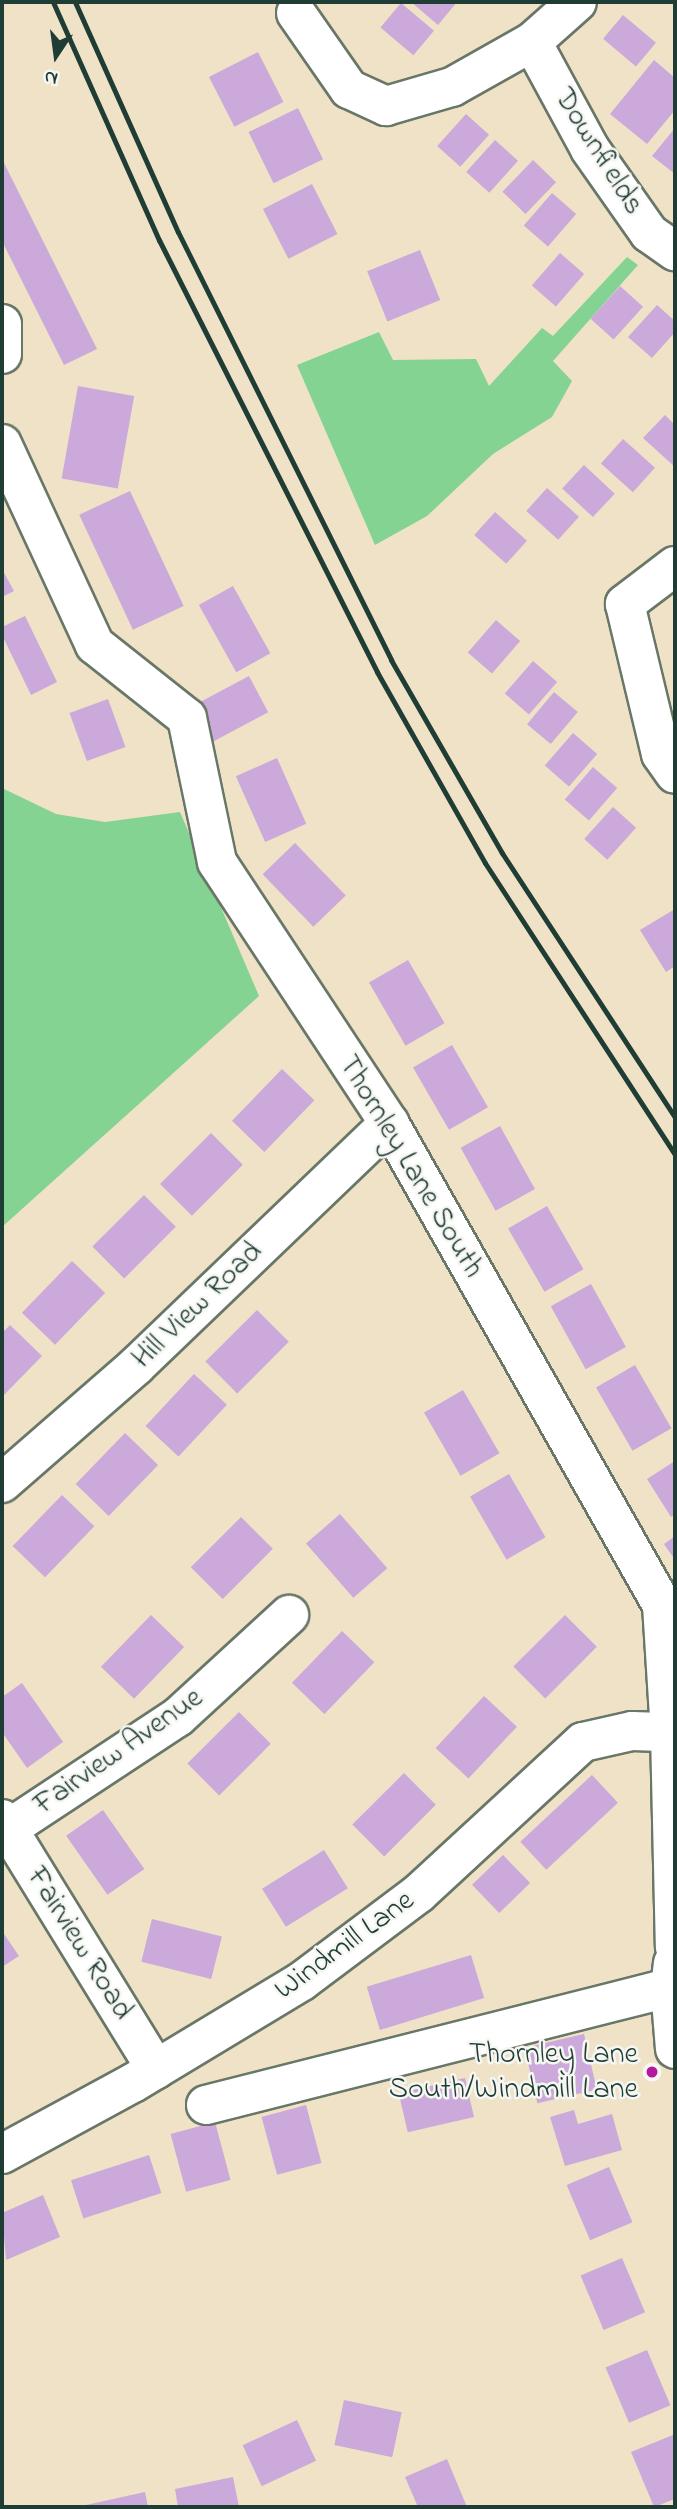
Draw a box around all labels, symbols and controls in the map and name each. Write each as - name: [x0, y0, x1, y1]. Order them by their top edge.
- north arrow: [21, 21, 91, 91]
- text: N: [42, 62, 60, 92]
- street label: Downfields: [545, 82, 651, 222]
- street label: Thornley Lane South: [329, 1049, 491, 1285]
- street label: Hill View Road: [125, 1235, 271, 1377]
- street label: Fairview Avenue: [28, 1681, 210, 1823]
- street label: Fairview Road: [18, 1861, 140, 2027]
- street label: Windmill Lane: [268, 1883, 422, 2009]
- place label: Thornley Lane South/Windmill Lane: [389, 2037, 638, 2108]
- marker: Thornley Lane South/Windmill Lane: [644, 2064, 660, 2080]

